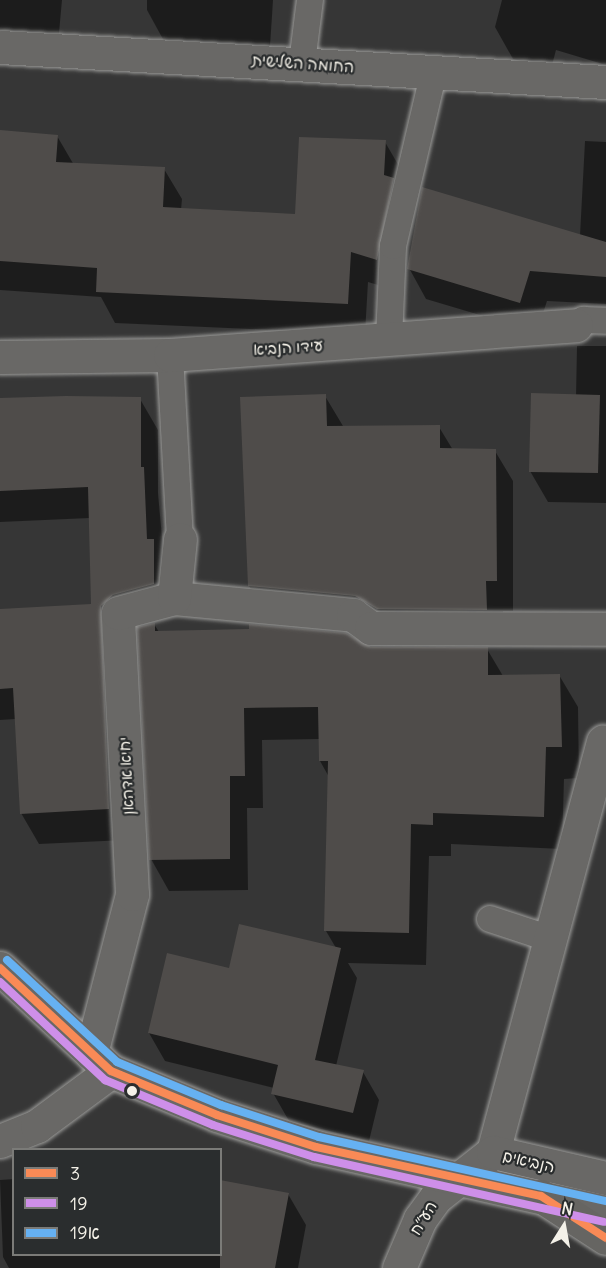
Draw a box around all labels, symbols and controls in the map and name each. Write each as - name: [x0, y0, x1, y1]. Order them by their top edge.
- street label: החומה השלישית: [251, 50, 355, 76]
- street label: עידו הנביא: [253, 335, 323, 359]
- street label: יחיא אדהאן: [114, 736, 138, 816]
- unlabelled marker: [126, 1085, 138, 1097]
- street label: הנביאים: [501, 1146, 557, 1176]
- legend: [12, 1148, 222, 1256]
- text: 3: [70, 1162, 80, 1185]
- text: 19: [70, 1192, 88, 1215]
- north arrow: [534, 1196, 594, 1256]
- street label: הע״ח: [405, 1197, 441, 1239]
- text: N: [560, 1197, 575, 1219]
- text: 19א: [70, 1221, 100, 1244]

